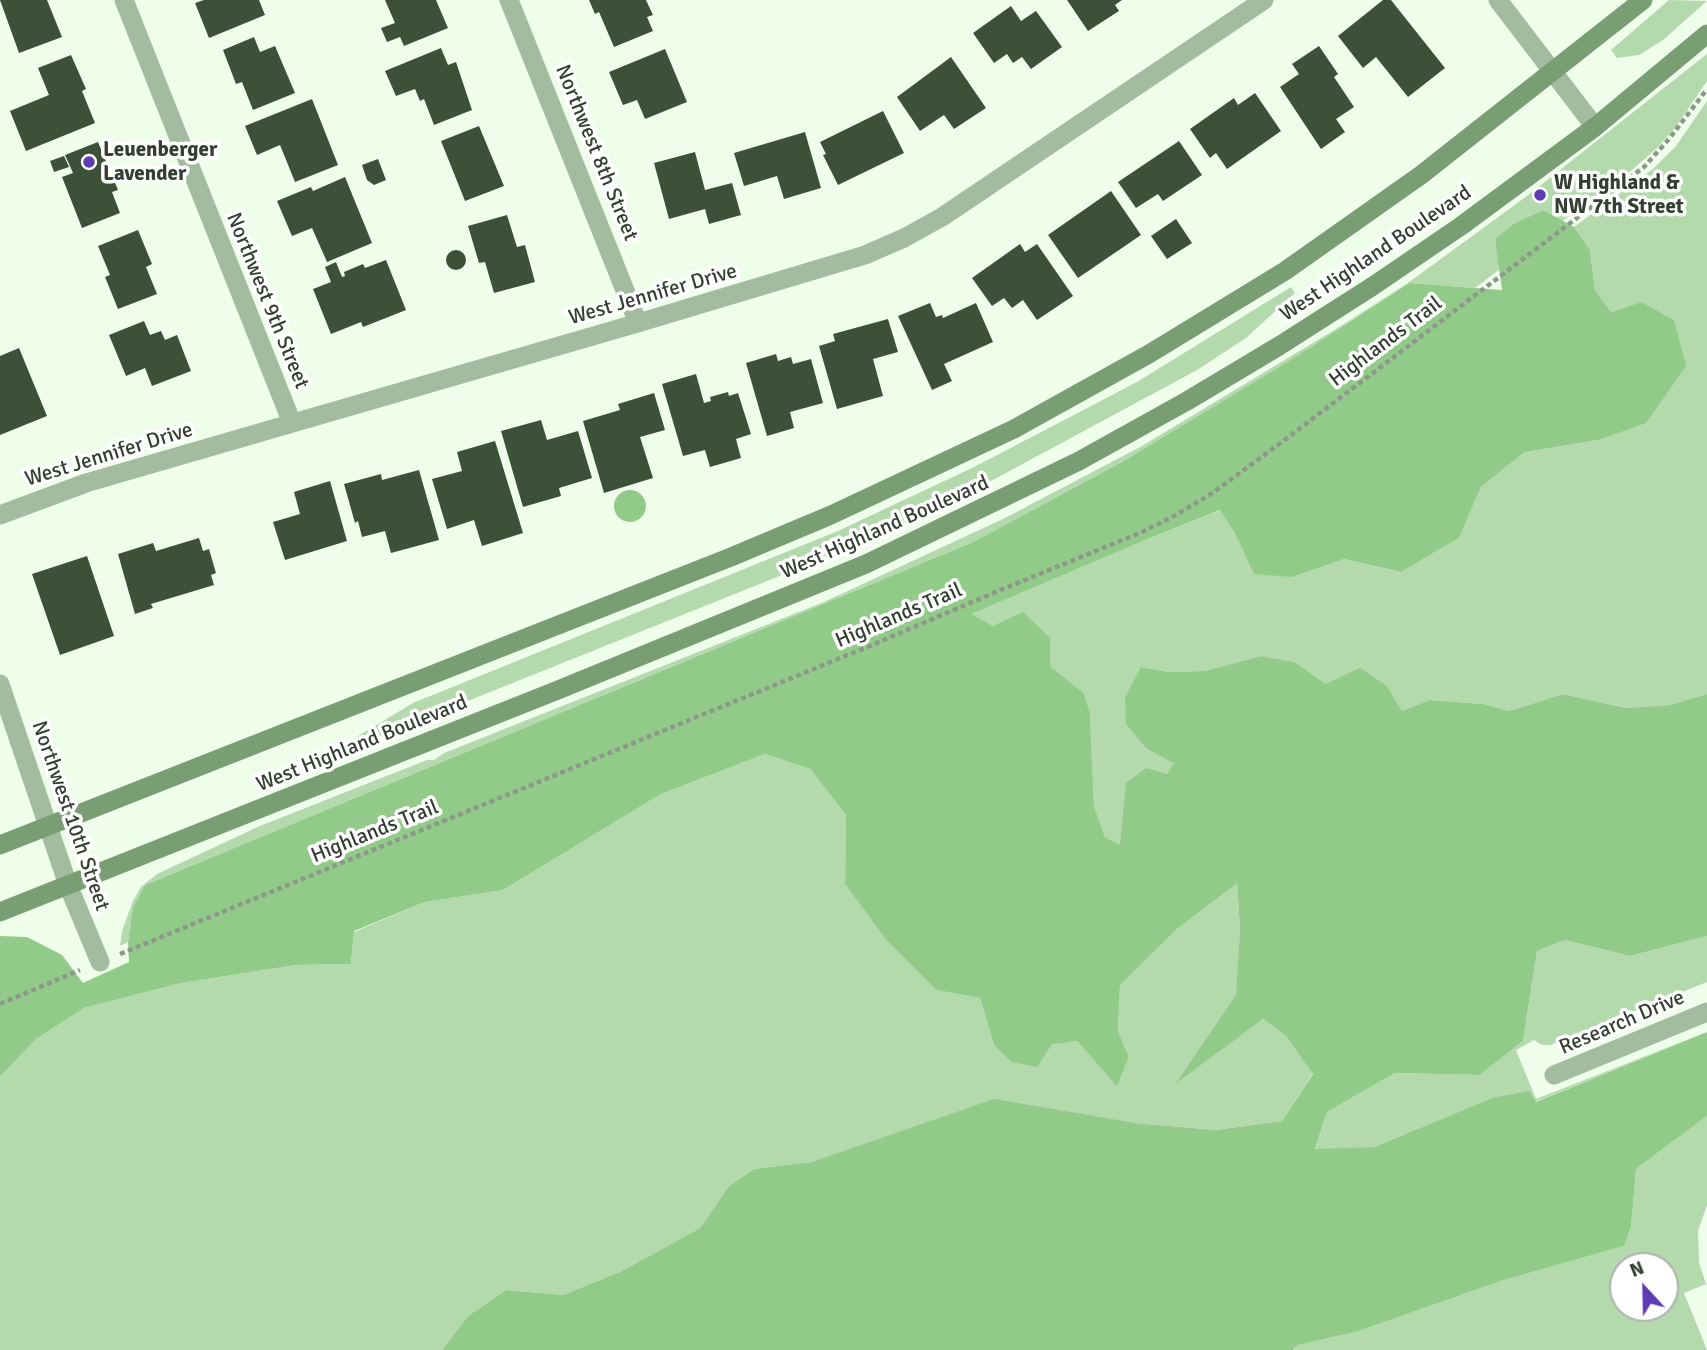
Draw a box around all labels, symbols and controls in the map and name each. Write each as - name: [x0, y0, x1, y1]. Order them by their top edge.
- street label: Northwest 8th Street: [549, 61, 643, 245]
- place label: Leuenberger Lavender: [103, 137, 217, 187]
- marker: Leuenberger Lavender: [81, 154, 97, 170]
- place label: W Highland & NW 7th Street: [1554, 170, 1684, 220]
- street label: West Highland Boulevard: [1276, 181, 1476, 327]
- marker: W Highland & NW 7th Street: [1532, 187, 1548, 203]
- street label: Northwest 9th Street: [220, 209, 314, 393]
- street label: West Jennifer Drive: [566, 259, 740, 331]
- street label: Highlands Trail: [1324, 291, 1448, 393]
- street label: West Jennifer Drive: [22, 418, 196, 492]
- street label: West Highland Boulevard: [777, 471, 993, 585]
- street label: Highlands Trail: [832, 578, 966, 654]
- street label: West Highland Boulevard: [253, 690, 471, 798]
- street label: Northwest 10th Street: [26, 718, 114, 914]
- street label: Highlands Trail: [308, 795, 442, 869]
- street label: Research Drive: [1556, 985, 1688, 1061]
- north arrow: [1609, 1252, 1679, 1322]
- text: N: [1626, 1256, 1648, 1283]

